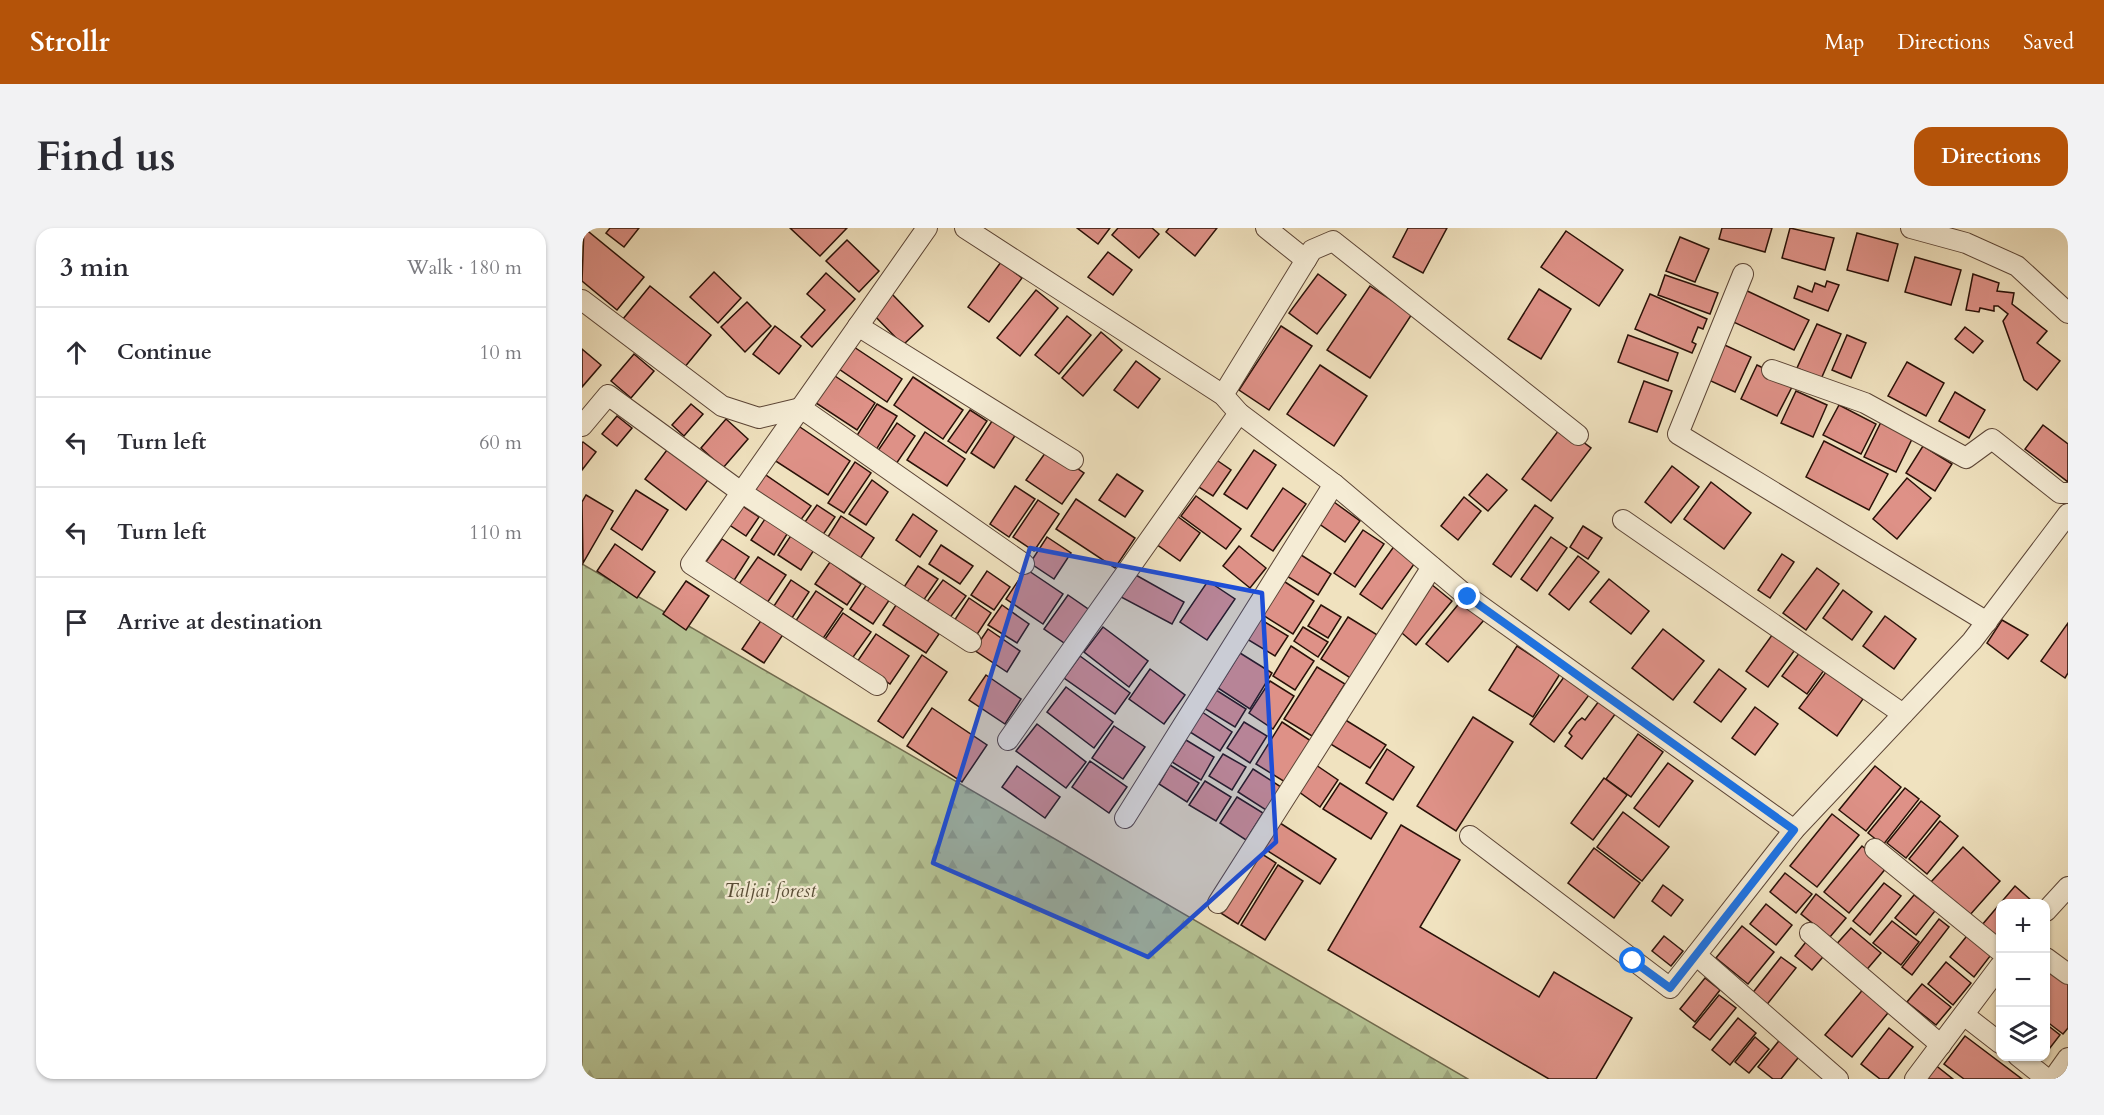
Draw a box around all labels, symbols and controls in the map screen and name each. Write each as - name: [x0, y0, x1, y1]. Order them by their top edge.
- text: Strollr: [30, 23, 110, 61]
- text: Map: [1824, 28, 1864, 57]
- text: Directions: [1897, 28, 1990, 57]
- text: Saved: [2023, 28, 2074, 57]
- button: Directions: [1914, 127, 2068, 186]
- text: Find us: [36, 128, 176, 185]
- text: 3 min: [60, 250, 129, 285]
- text: Walk · 180 m: [407, 254, 522, 281]
- icon: ahead: [60, 336, 93, 369]
- text: Continue: [117, 337, 212, 367]
- text: 10 m: [479, 339, 522, 366]
- icon: left: [60, 426, 93, 459]
- text: Turn left: [117, 427, 206, 457]
- text: 60 m: [479, 429, 522, 456]
- icon: left: [60, 516, 93, 549]
- text: Turn left: [117, 517, 206, 547]
- text: 110 m: [469, 519, 522, 546]
- route end: [1454, 583, 1480, 609]
- icon: arrive: [60, 606, 93, 639]
- text: Arrive at destination: [117, 607, 322, 637]
- park label: Taljai forest: [724, 877, 817, 904]
- map controls: [1996, 899, 2050, 1061]
- button: +: [1996, 899, 2050, 953]
- route start: [1619, 947, 1645, 973]
- button: −: [1996, 953, 2050, 1007]
- button: layers: [1996, 1007, 2050, 1061]

